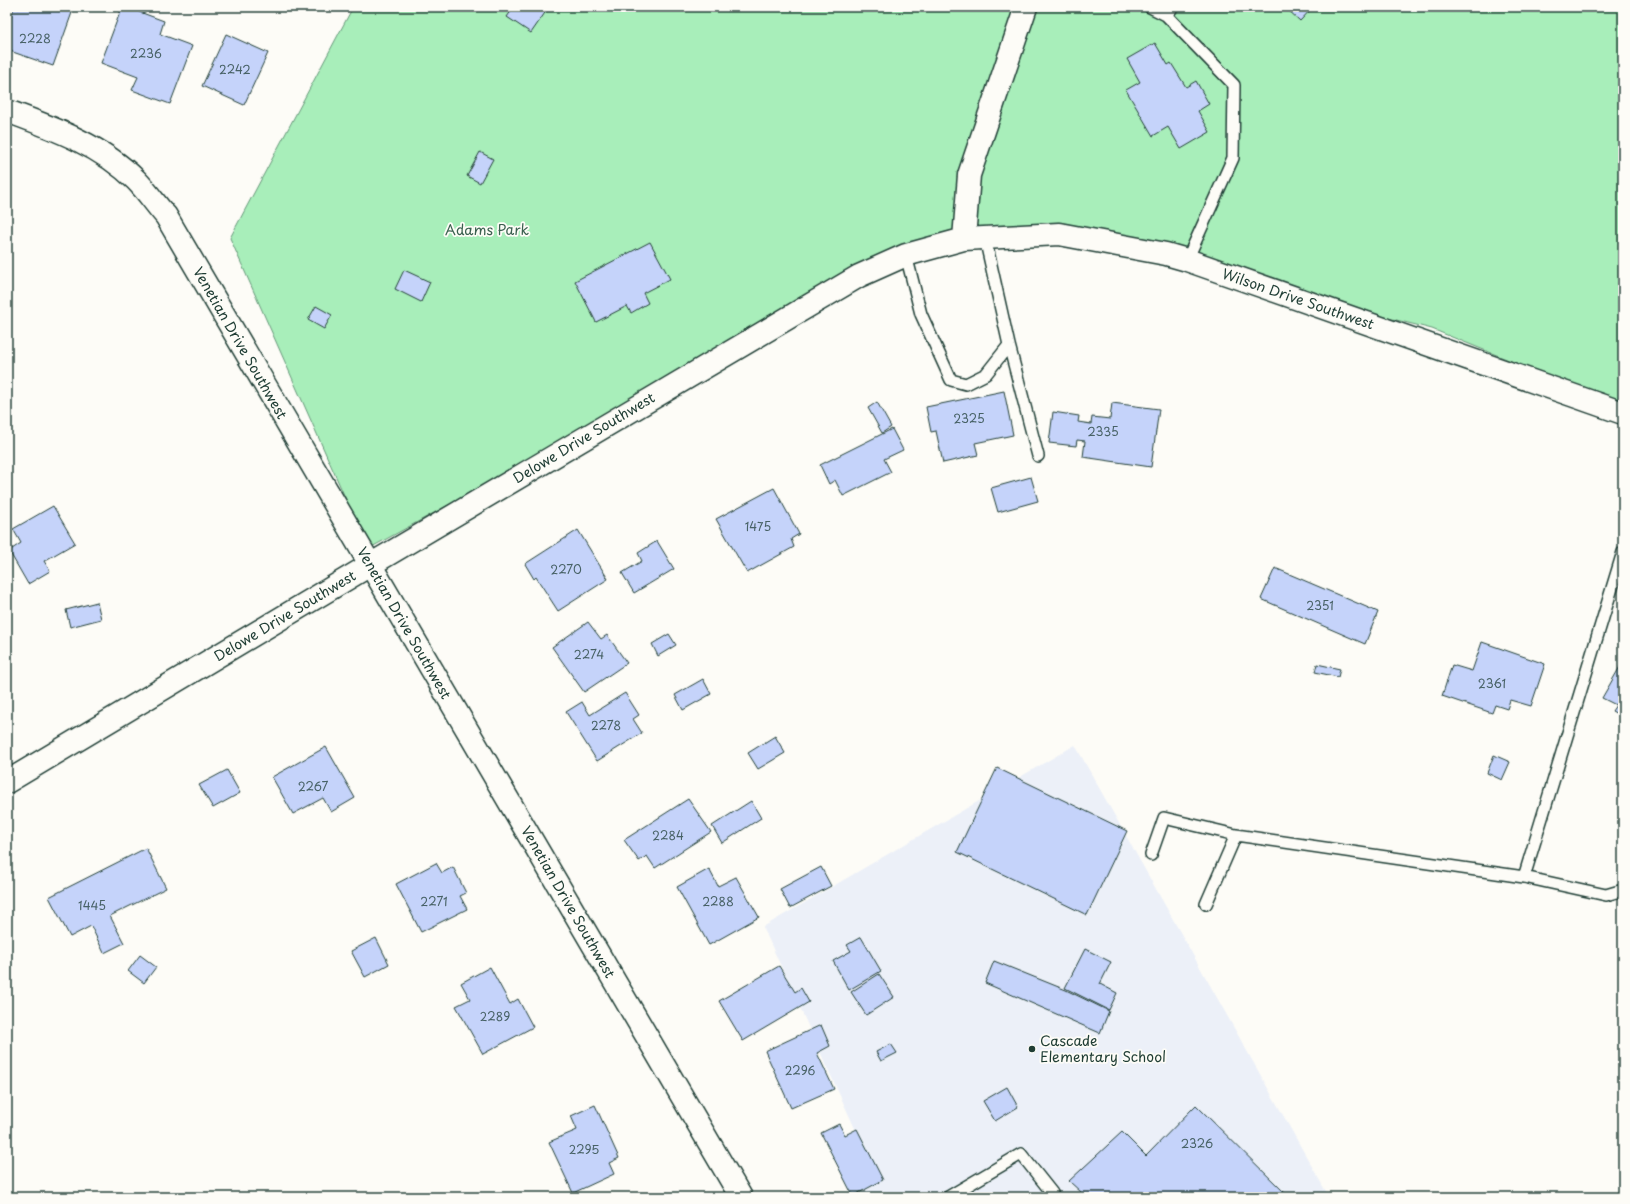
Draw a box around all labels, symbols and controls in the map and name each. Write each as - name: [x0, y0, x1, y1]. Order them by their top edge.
- house number: 2228: [19, 29, 51, 47]
- house number: 2236: [130, 44, 162, 62]
- house number: 2242: [219, 60, 251, 78]
- park label: Adams Park: [445, 219, 529, 240]
- street label: Venetian Drive Southwest: [188, 263, 293, 423]
- street label: Wilson Drive Southwest: [1219, 263, 1377, 335]
- street label: Delowe Drive Southwest: [509, 387, 659, 488]
- house number: 2325: [953, 409, 985, 427]
- house number: 2335: [1087, 422, 1119, 440]
- house number: 1475: [745, 517, 771, 535]
- street label: Venetian Drive Southwest: [352, 543, 457, 703]
- house number: 2270: [550, 560, 582, 578]
- street label: Delowe Drive Southwest: [210, 565, 360, 666]
- house number: 2351: [1306, 596, 1334, 614]
- house number: 2274: [574, 645, 604, 663]
- house number: 2361: [1478, 674, 1506, 692]
- house number: 2278: [591, 716, 621, 734]
- house number: 2267: [298, 777, 328, 795]
- street label: Venetian Drive Southwest: [516, 822, 621, 982]
- house number: 2284: [652, 826, 684, 844]
- house number: 2271: [420, 892, 448, 910]
- house number: 2288: [702, 892, 734, 910]
- house number: 1445: [78, 896, 106, 914]
- house number: 2289: [480, 1007, 510, 1025]
- place label: Cascade Elementary School: [1040, 1030, 1166, 1067]
- marker: Cascade Elementary School: [1027, 1044, 1037, 1054]
- house number: 2296: [785, 1061, 815, 1079]
- house number: 2326: [1181, 1134, 1213, 1152]
- house number: 2295: [569, 1140, 599, 1158]

